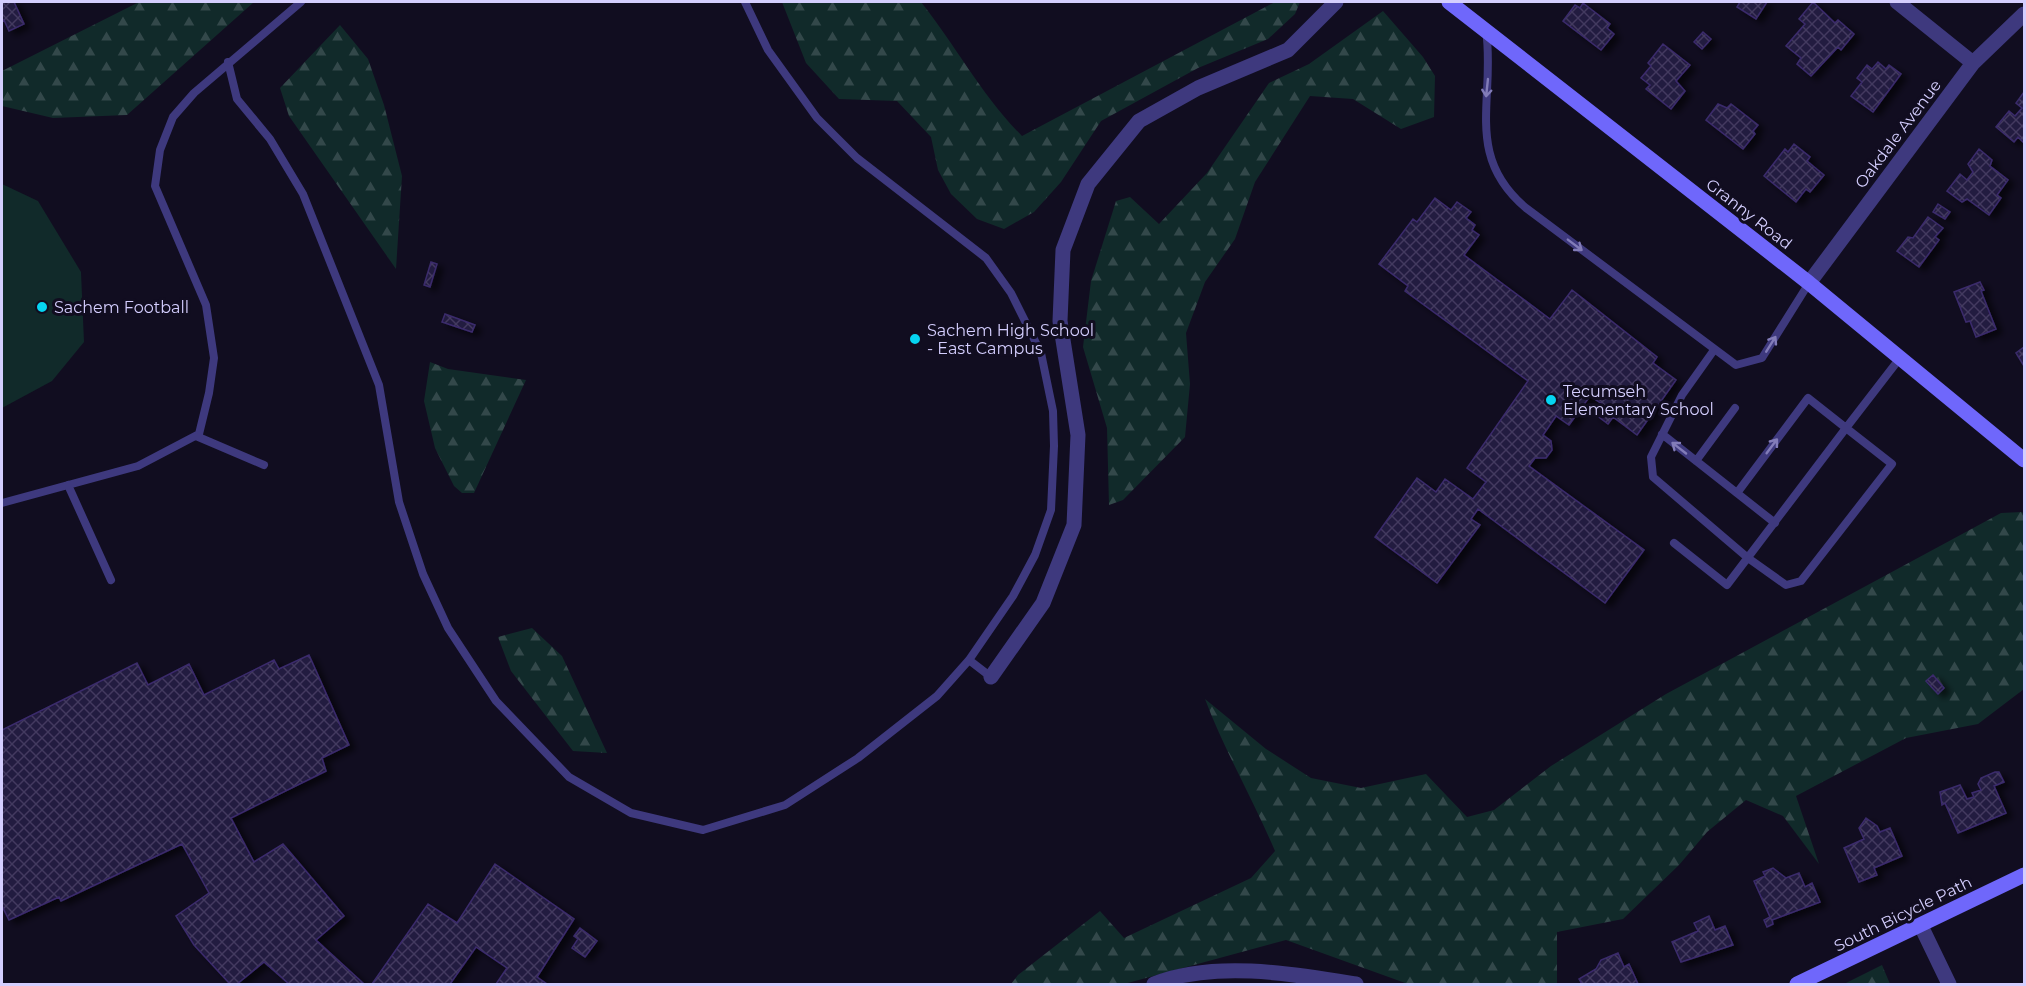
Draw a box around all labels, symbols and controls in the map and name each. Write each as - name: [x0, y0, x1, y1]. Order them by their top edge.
- street label: Oakdale Avenue: [1851, 76, 1945, 192]
- one-way arrow: [1481, 78, 1492, 98]
- street label: Granny Road: [1702, 175, 1796, 253]
- one-way arrow: [1567, 239, 1583, 252]
- place label: Sachem Football: [54, 298, 189, 317]
- marker: Sachem Football: [35, 300, 49, 314]
- place label: Sachem High School - East Campus: [927, 321, 1094, 358]
- marker: Sachem High School - East Campus: [908, 332, 922, 346]
- one-way arrow: [1764, 335, 1777, 352]
- place label: Tecumseh Elementary School: [1563, 382, 1714, 419]
- marker: Tecumseh Elementary School: [1544, 393, 1558, 407]
- one-way arrow: [1766, 438, 1778, 454]
- one-way arrow: [1671, 441, 1687, 454]
- street label: South Bicycle Path: [1831, 872, 1975, 956]

